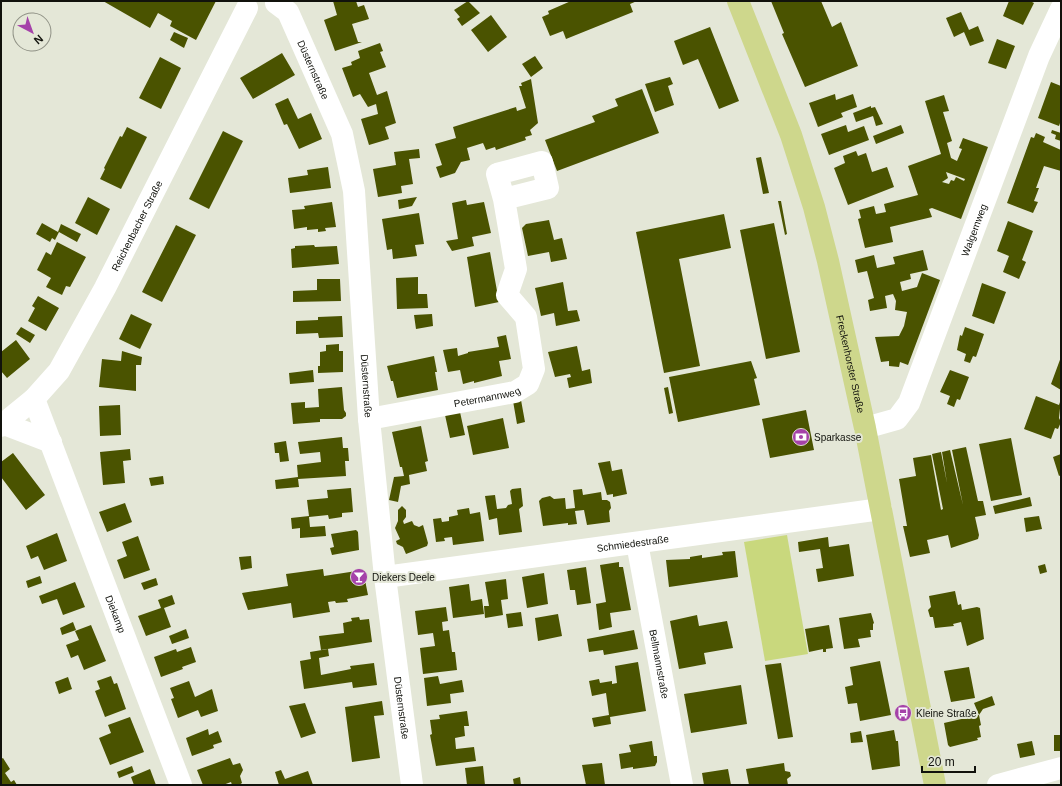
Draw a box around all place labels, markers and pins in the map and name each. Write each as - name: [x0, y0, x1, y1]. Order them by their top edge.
- bank icon: Sparkasse: [791, 427, 811, 447]
- place label: Sparkasse: [814, 432, 862, 443]
- bar icon: Diekers Deele: [349, 567, 369, 587]
- place label: Diekers Deele: [372, 572, 435, 583]
- bus stop icon: Kleine Straße: [893, 703, 913, 723]
- place label: Kleine Straße: [916, 708, 977, 719]

